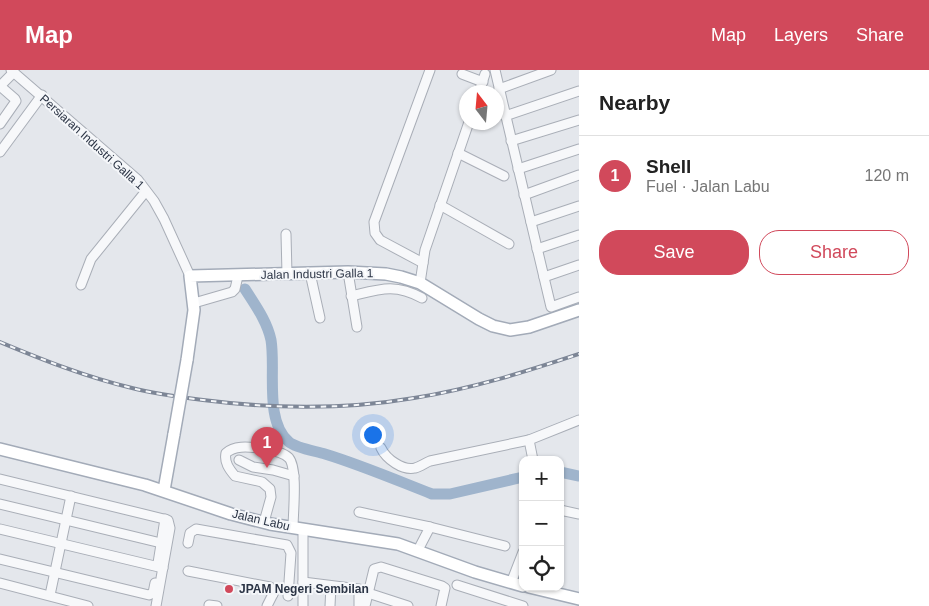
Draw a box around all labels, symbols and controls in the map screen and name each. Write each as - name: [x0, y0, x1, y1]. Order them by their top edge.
- text: Map: [25, 21, 73, 48]
- text: Map: [711, 25, 746, 45]
- text: Layers: [774, 25, 828, 45]
- text: Share: [856, 25, 904, 45]
- north arrow: [459, 85, 504, 130]
- street label: Persiaran Industri Galla 1: [37, 91, 147, 193]
- text: Nearby: [599, 91, 670, 114]
- text: Shell: [646, 156, 691, 177]
- text: 1: [611, 167, 619, 184]
- text: 120 m: [865, 167, 909, 184]
- text: Fuel · Jalan Labu: [646, 178, 770, 195]
- button: Save: [599, 230, 749, 275]
- button: Share: [759, 230, 909, 275]
- street label: Jalan Industri Galla 1: [261, 266, 374, 282]
- your location: [360, 422, 386, 448]
- pin: 1: [251, 427, 283, 468]
- map controls: [519, 456, 564, 591]
- button: +: [519, 456, 564, 501]
- button: −: [519, 501, 564, 546]
- street label: Jalan Labu: [231, 507, 291, 533]
- button: locate: [519, 546, 564, 591]
- place label: JPAM Negeri Sembilan: [239, 582, 369, 596]
- marker: JPAM Negeri Sembilan: [223, 583, 235, 595]

